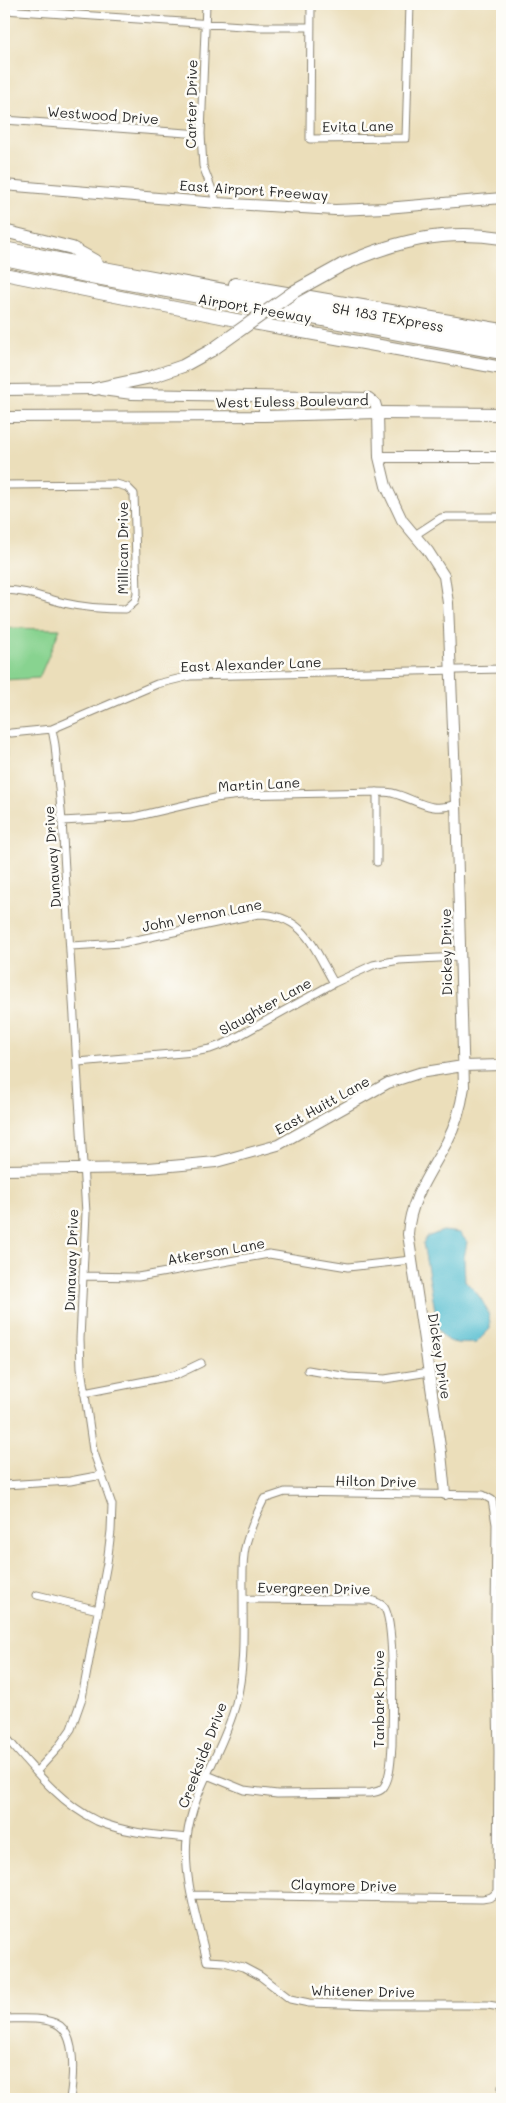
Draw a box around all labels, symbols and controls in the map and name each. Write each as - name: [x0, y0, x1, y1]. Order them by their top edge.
- street label: Carter Drive: [181, 59, 201, 149]
- street label: Westwood Drive: [47, 102, 159, 128]
- street label: Evita Lane: [322, 116, 394, 136]
- street label: East Airport Freeway: [179, 175, 329, 205]
- street label: Airport Freeway: [197, 289, 313, 327]
- street label: SH 183 TEXpress: [331, 298, 445, 336]
- street label: West Euless Boulevard: [215, 390, 369, 412]
- street label: Millican Drive: [113, 502, 132, 594]
- street label: East Alexander Lane: [180, 652, 322, 676]
- street label: Martin Lane: [218, 772, 300, 796]
- street label: Dunaway Drive: [39, 805, 65, 909]
- street label: John Vernon Lane: [140, 894, 264, 936]
- street label: Dickey Drive: [436, 908, 456, 996]
- street label: Slaughter Lane: [216, 973, 314, 1039]
- street label: East Huitt Lane: [271, 1071, 373, 1139]
- street label: Dunaway Drive: [60, 1209, 82, 1311]
- street label: Atkerson Lane: [166, 1233, 266, 1269]
- street label: Dickey Drive: [424, 1312, 456, 1400]
- street label: Hilton Drive: [335, 1471, 417, 1491]
- street label: Evergreen Drive: [257, 1578, 371, 1598]
- street label: Tanbark Drive: [369, 1650, 388, 1748]
- street label: Creekside Drive: [173, 1699, 231, 1811]
- street label: Claymore Drive: [291, 1875, 397, 1895]
- street label: Whitener Drive: [311, 1981, 415, 2001]

